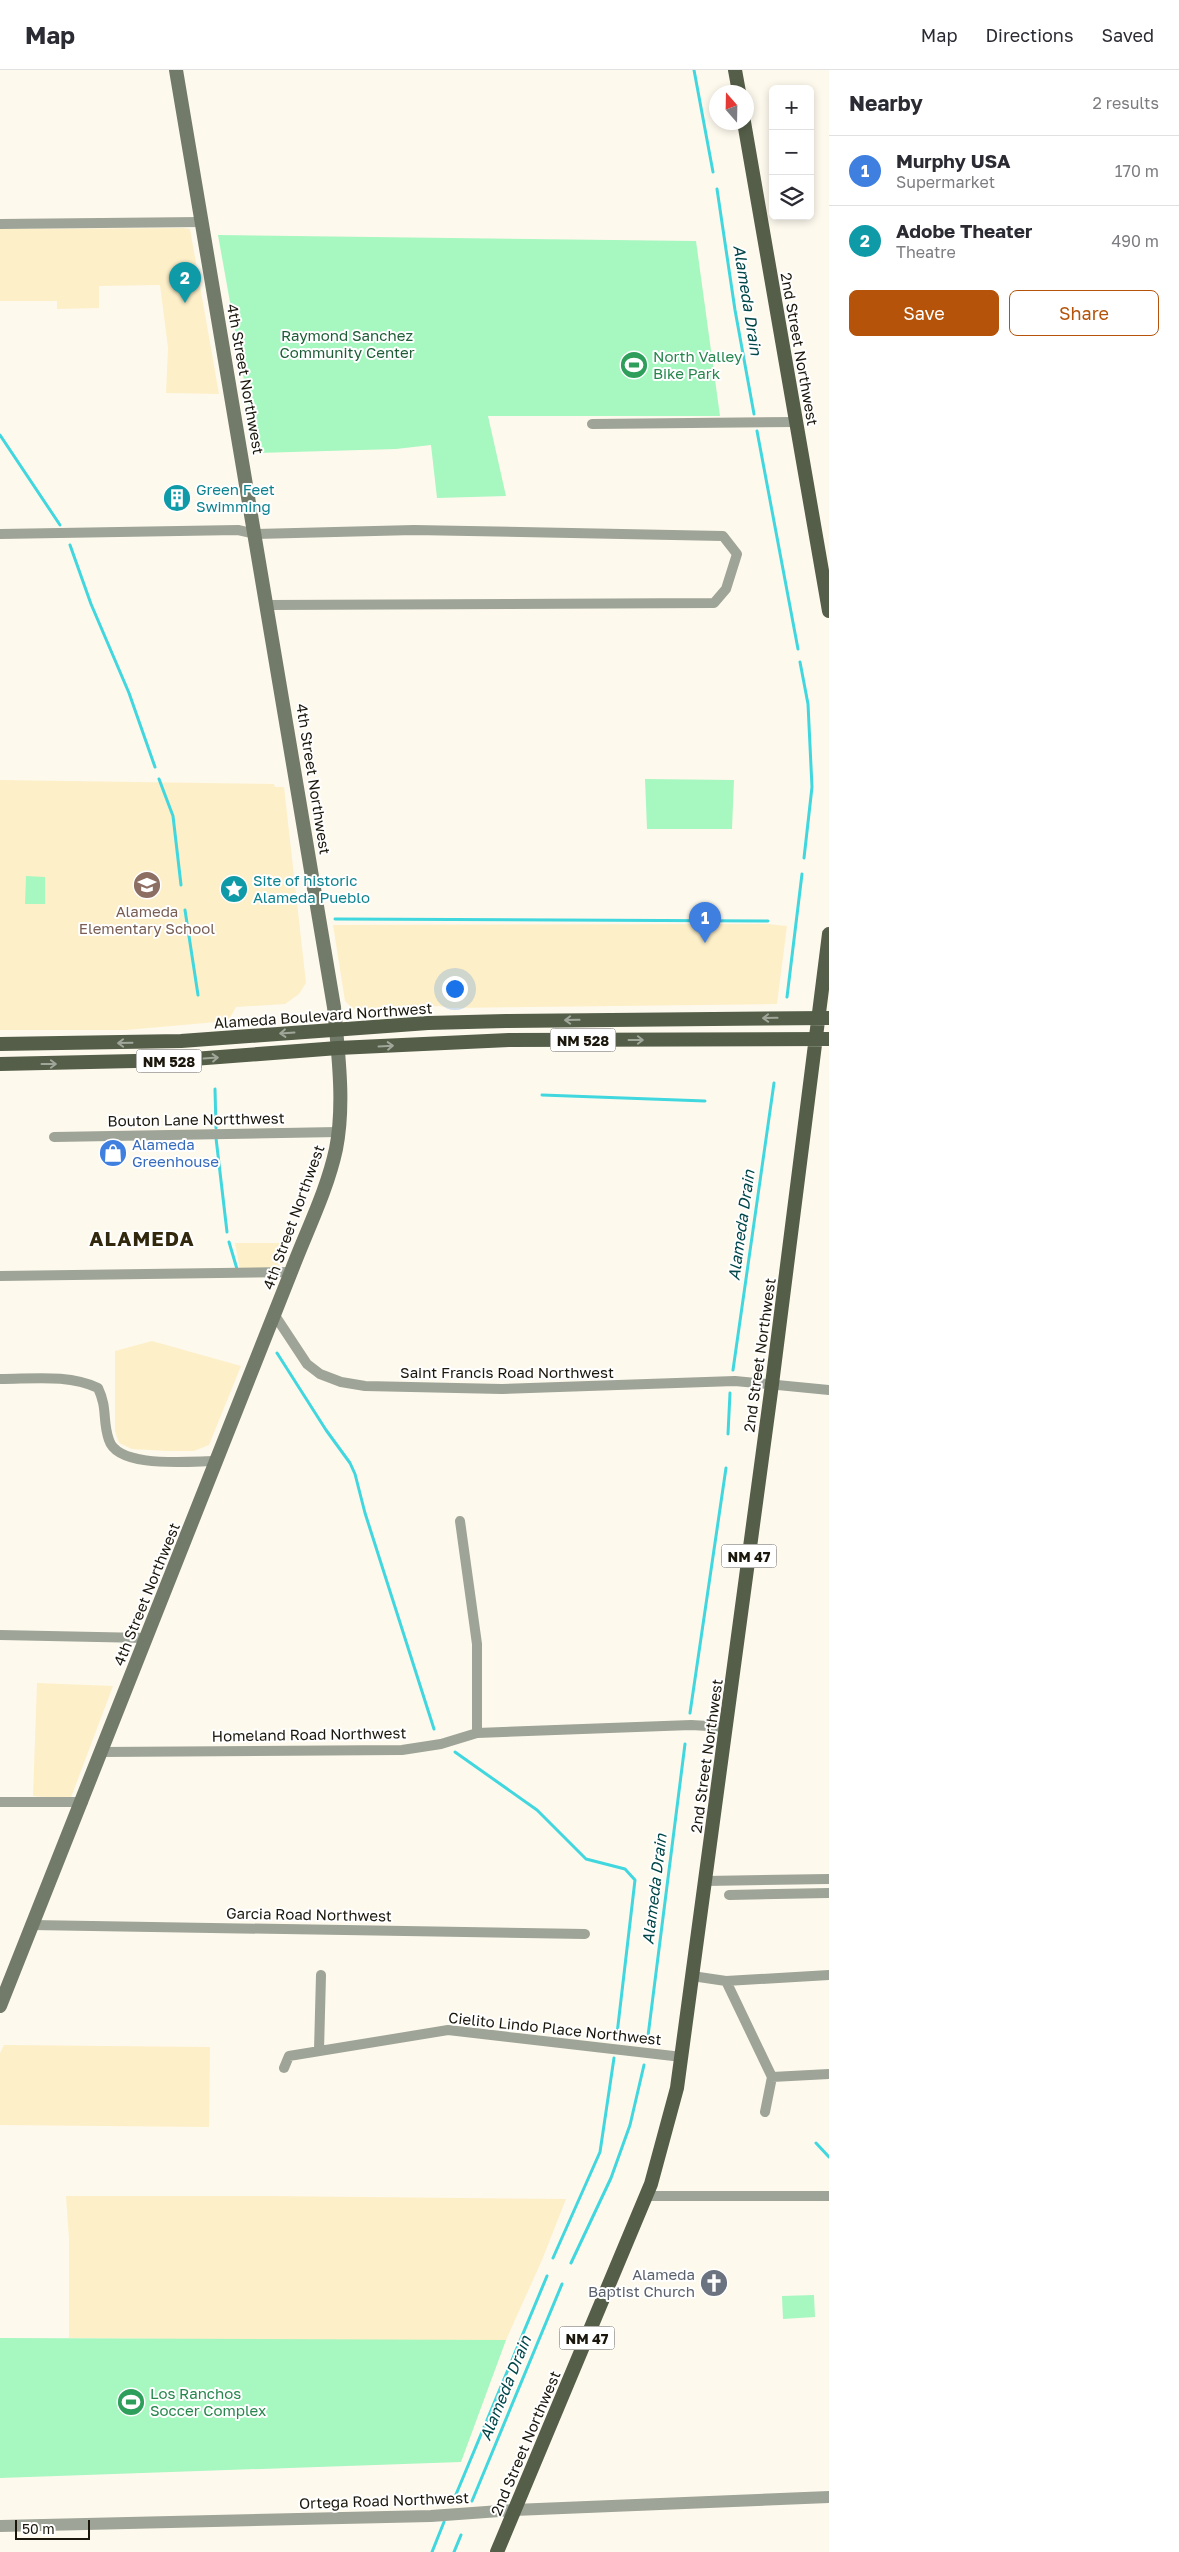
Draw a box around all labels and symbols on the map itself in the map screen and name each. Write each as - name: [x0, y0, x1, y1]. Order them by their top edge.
- north arrow: [709, 85, 754, 130]
- water label: Alameda Drain: [729, 243, 767, 358]
- pin: 2: [169, 262, 201, 303]
- street label: 2nd Street Northwest: [778, 271, 822, 427]
- street label: 4th Street Northwest: [224, 302, 268, 456]
- park label: Raymond Sanchez Community Center: [279, 326, 415, 361]
- place label: North Valley Bike Park: [653, 347, 743, 382]
- sports icon: North Valley Bike Park: [619, 350, 649, 380]
- place label: Green Feet Swimming: [196, 480, 275, 515]
- building icon: Green Feet Swimming: [162, 483, 192, 513]
- street label: 4th Street Northwest: [293, 702, 335, 856]
- school or university icon: Alameda Elementary School: [132, 870, 162, 900]
- place label: Site of historic Alameda Pueblo: [253, 871, 370, 906]
- place icon: Site of historic Alameda Pueblo: [219, 874, 249, 904]
- place label: Alameda Elementary School: [79, 902, 215, 937]
- pin: 1: [689, 902, 721, 943]
- your location: [442, 976, 468, 1002]
- street label: Alameda Boulevard Northwest: [213, 998, 433, 1032]
- one-way arrow: [762, 1013, 778, 1023]
- one-way arrow: [564, 1015, 580, 1025]
- one-way arrow: [280, 1028, 296, 1038]
- road number: NM 528: [550, 1028, 616, 1052]
- one-way arrow: [628, 1035, 644, 1045]
- one-way arrow: [118, 1038, 134, 1047]
- one-way arrow: [378, 1041, 394, 1051]
- road number: NM 528: [136, 1049, 202, 1072]
- one-way arrow: [203, 1053, 219, 1063]
- one-way arrow: [40, 1059, 56, 1069]
- street label: Bouton Lane Nortthwest: [107, 1108, 285, 1130]
- place label: Alameda Greenhouse: [132, 1135, 219, 1170]
- shop icon: Alameda Greenhouse: [98, 1138, 128, 1168]
- street label: 4th Street Northwest: [258, 1142, 328, 1292]
- water label: Alameda Drain: [723, 1167, 759, 1282]
- district label: ALAMEDA: [89, 1226, 195, 1250]
- street label: 2nd Street Northwest: [739, 1277, 779, 1433]
- street label: Saint Francis Road Northwest: [400, 1363, 614, 1381]
- street label: 4th Street Northwest: [109, 1520, 183, 1668]
- road number: NM 47: [722, 1544, 776, 1568]
- street label: 2nd Street Northwest: [686, 1678, 726, 1834]
- street label: Homeland Road Northwest: [212, 1723, 406, 1745]
- water label: Alameda Drain: [637, 1831, 671, 1945]
- street label: Garcia Road Northwest: [226, 1904, 392, 1924]
- street label: Cielito Lindo Place Northwest: [448, 2008, 662, 2048]
- place label: Alameda Baptist Church: [588, 2265, 695, 2300]
- church icon: Alameda Baptist Church: [699, 2268, 729, 2298]
- road number: NM 47: [560, 2326, 614, 2350]
- water label: Alameda Drain: [475, 2332, 536, 2443]
- street label: 2nd Street Northwest: [486, 2368, 564, 2518]
- place label: Los Ranchos Soccer Complex: [150, 2384, 266, 2419]
- sports icon: Los Ranchos Soccer Complex: [116, 2387, 146, 2417]
- street label: Ortega Road Northwest: [299, 2488, 469, 2512]
- scale bar: [15, 2517, 90, 2540]

